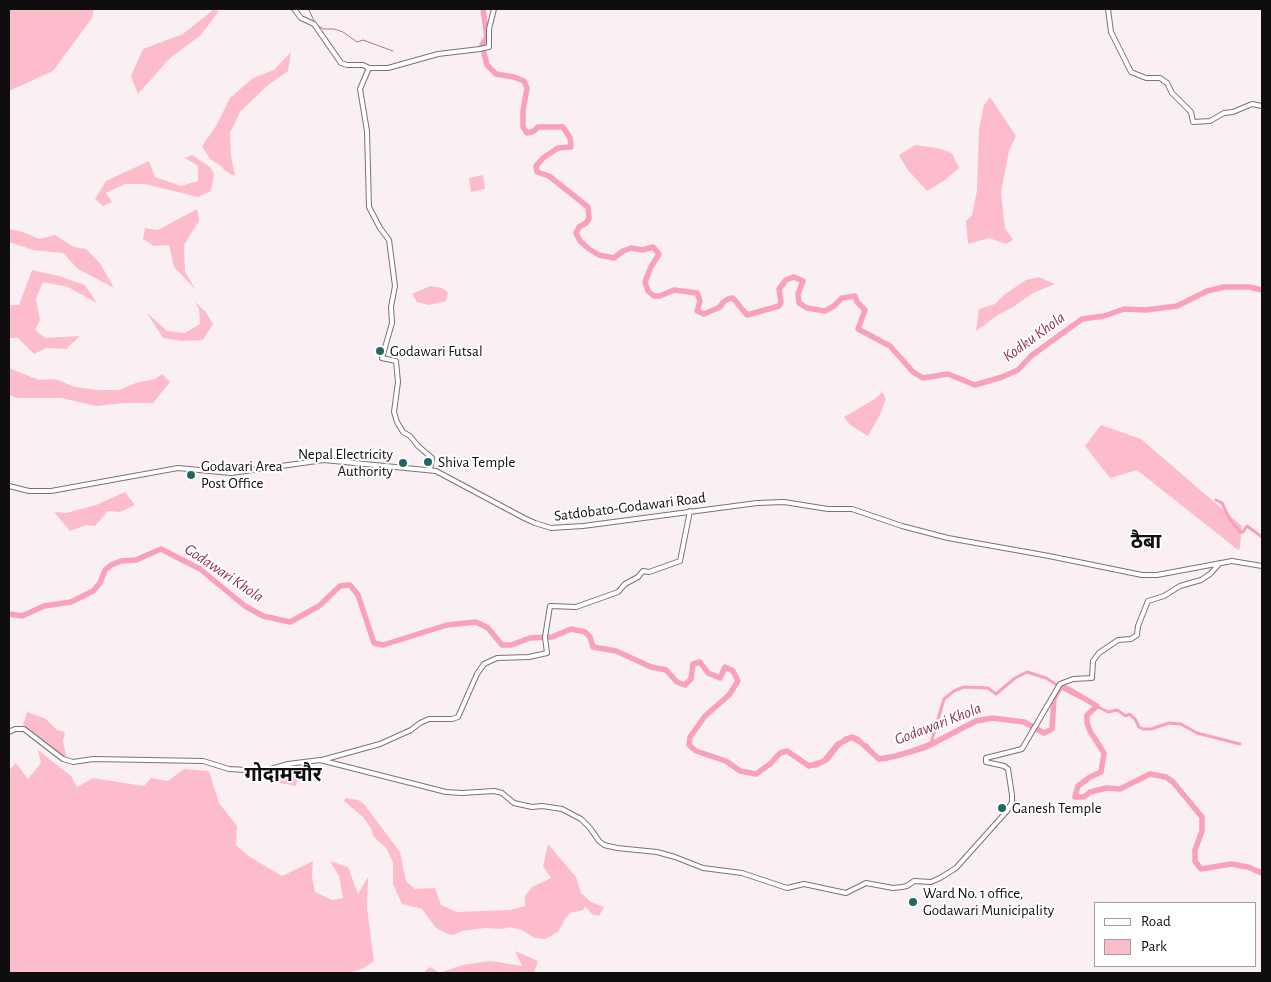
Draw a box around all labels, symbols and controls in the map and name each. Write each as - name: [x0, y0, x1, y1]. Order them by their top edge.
- water label: Kodku Khola: [999, 308, 1069, 366]
- place label: Godawari Futsal: [390, 342, 483, 360]
- marker: Godawari Futsal: [374, 345, 386, 357]
- place label: Nepal Electricity Authority: [298, 445, 393, 480]
- place label: Shiva Temple: [438, 453, 515, 471]
- marker: Shiva Temple: [422, 456, 434, 468]
- place label: Godavari Area Post Office: [201, 457, 283, 492]
- marker: Nepal Electricity Authority: [397, 457, 409, 469]
- marker: Godavari Area Post Office: [185, 469, 197, 481]
- street label: Satdobato-Godawari Road: [553, 489, 707, 525]
- district label: ठैबा: [1131, 530, 1161, 554]
- water label: Godawari Khola: [181, 539, 267, 607]
- water label: Godawari Khola: [892, 699, 984, 749]
- district label: गोदामचौर: [245, 763, 321, 787]
- place label: Ganesh Temple: [1012, 799, 1102, 817]
- marker: Ganesh Temple: [996, 802, 1008, 814]
- place label: Ward No. 1 office, Godawari Municipality: [923, 884, 1054, 919]
- marker: Ward No. 1 office, Godawari Municipality: [907, 896, 919, 908]
- legend: [1094, 902, 1256, 967]
- text: Road: [1141, 914, 1171, 929]
- text: Park: [1141, 939, 1167, 954]

